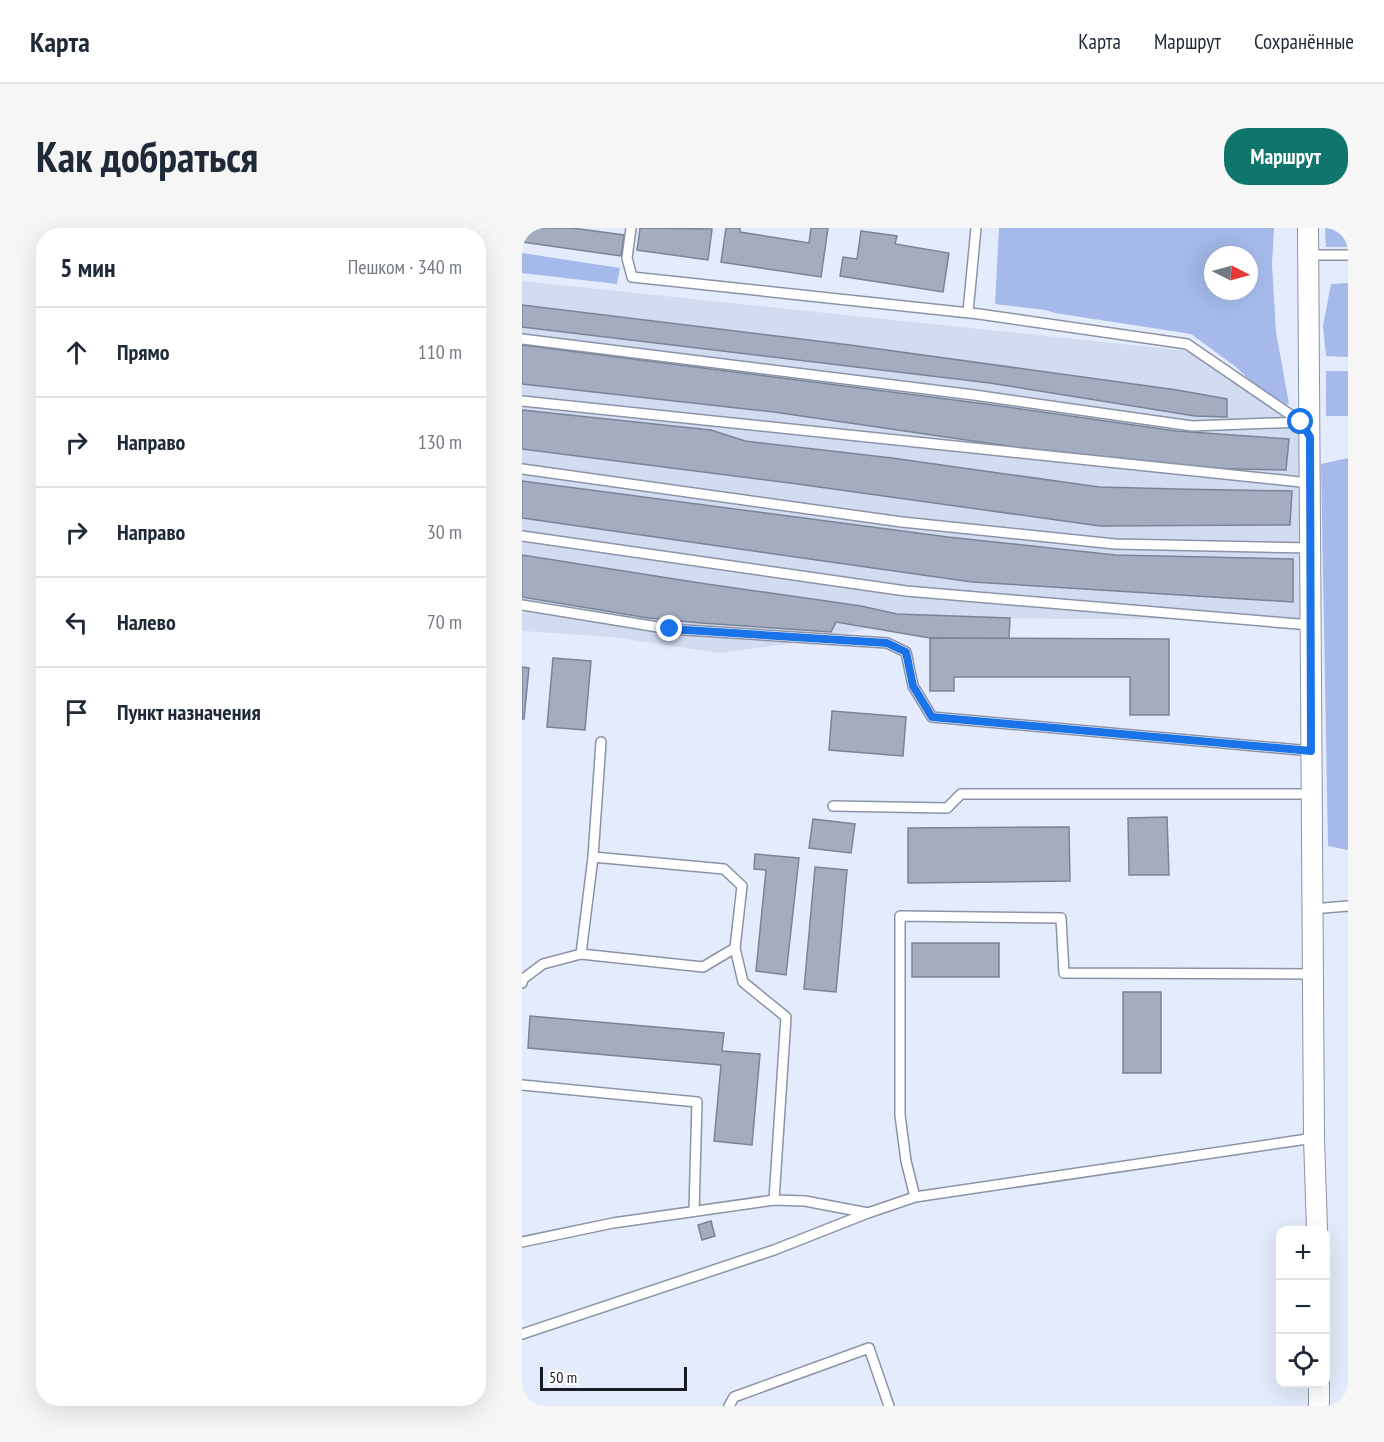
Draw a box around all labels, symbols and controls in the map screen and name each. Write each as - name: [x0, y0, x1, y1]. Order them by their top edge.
- text: Карта: [30, 23, 90, 60]
- text: Карта: [1078, 28, 1121, 55]
- text: Маршрут: [1154, 28, 1221, 55]
- text: Сохранённые: [1254, 28, 1354, 55]
- button: Маршрут: [1224, 128, 1348, 185]
- text: Как добраться: [36, 129, 258, 184]
- north arrow: [1204, 246, 1258, 300]
- text: 5 мин: [60, 251, 115, 284]
- text: Пешком · 340 m: [348, 254, 462, 280]
- icon: ahead: [60, 336, 93, 369]
- text: Прямо: [117, 338, 170, 366]
- text: 110 m: [418, 339, 462, 365]
- route start: [1287, 408, 1313, 434]
- icon: right: [60, 426, 93, 459]
- text: Направо: [117, 428, 185, 456]
- text: 130 m: [418, 429, 462, 455]
- icon: right: [60, 516, 93, 549]
- text: Направо: [117, 518, 185, 546]
- text: 30 m: [427, 519, 462, 545]
- icon: left: [60, 606, 93, 639]
- text: Налево: [117, 608, 176, 636]
- text: 70 m: [427, 609, 462, 635]
- route end: [656, 615, 682, 641]
- icon: arrive: [60, 696, 93, 729]
- text: Пункт назначения: [117, 698, 261, 726]
- map controls: [1276, 1226, 1330, 1388]
- button: +: [1276, 1226, 1330, 1280]
- button: −: [1276, 1280, 1330, 1334]
- button: locate: [1276, 1334, 1330, 1388]
- scale bar: [540, 1364, 687, 1392]
- text: 50 m: [549, 1367, 577, 1387]

